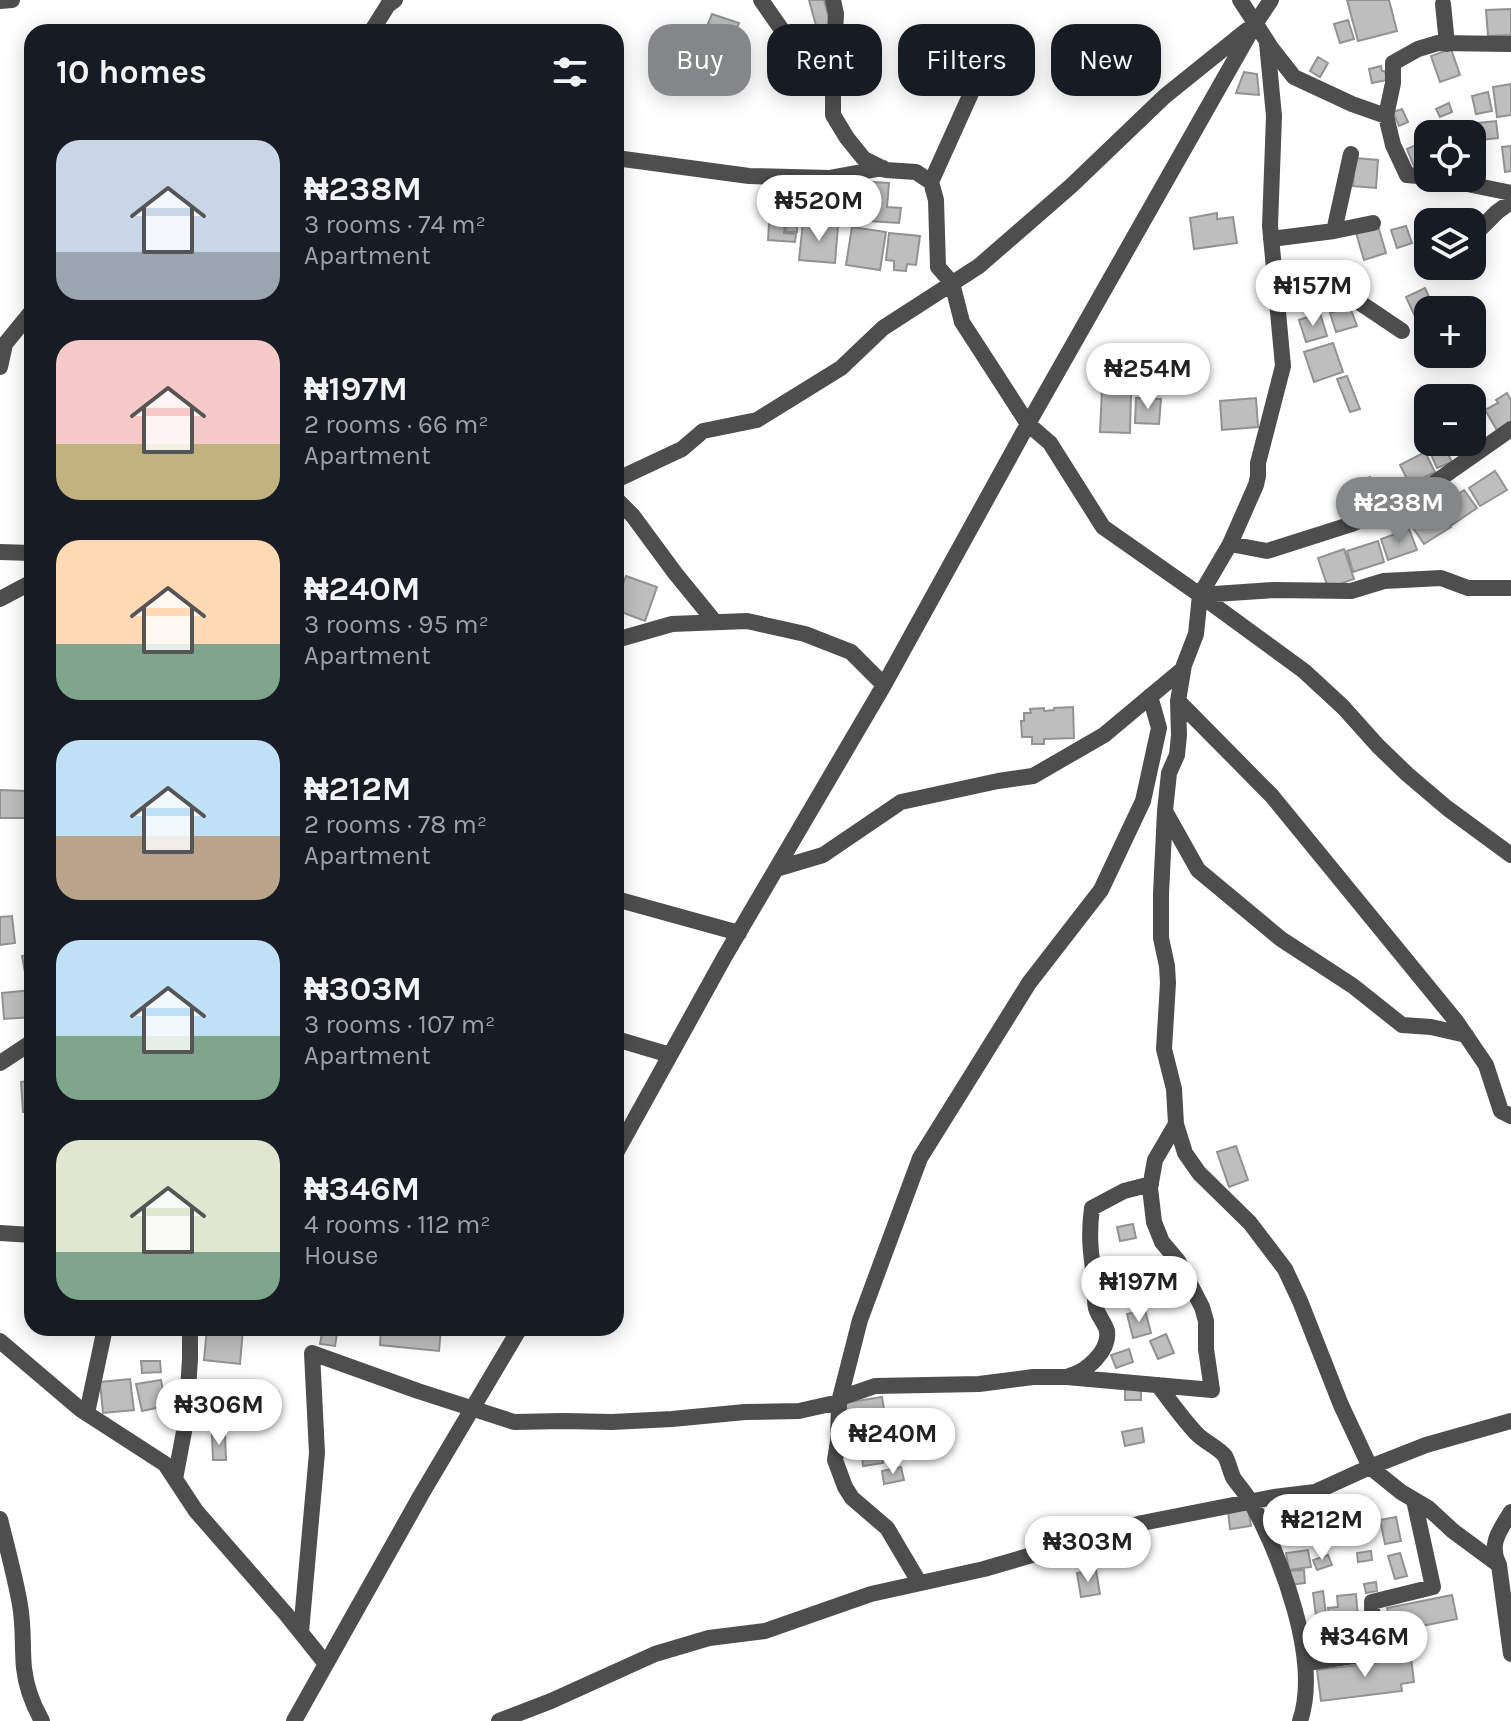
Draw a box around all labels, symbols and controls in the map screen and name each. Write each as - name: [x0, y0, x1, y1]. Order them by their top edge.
- chip: Buy: [648, 24, 751, 96]
- chip: Rent: [767, 24, 882, 96]
- chip: Filters: [898, 24, 1035, 96]
- chip: New: [1051, 24, 1161, 96]
- icon: filters: [548, 50, 592, 94]
- text: 10 homes: [56, 52, 207, 92]
- map controls: [1414, 120, 1486, 456]
- button: locate: [1414, 120, 1486, 192]
- text: ₦238M: [304, 169, 422, 209]
- icon: home: [120, 172, 216, 268]
- pin: ₦520M: [763, 175, 875, 243]
- text: ₦520M: [775, 185, 863, 216]
- button: layers: [1414, 208, 1486, 280]
- text: 3 rooms · 74 m²: [304, 209, 486, 240]
- text: Apartment: [304, 240, 431, 271]
- pin: ₦157M: [1257, 260, 1369, 328]
- text: ₦157M: [1274, 270, 1352, 301]
- button: +: [1414, 296, 1486, 368]
- pin: ₦254M: [1092, 343, 1204, 411]
- text: ₦254M: [1104, 353, 1192, 384]
- text: ₦197M: [304, 369, 408, 409]
- icon: home: [120, 372, 216, 468]
- button: −: [1414, 384, 1486, 456]
- text: 2 rooms · 66 m²: [304, 409, 489, 440]
- text: Apartment: [304, 440, 431, 471]
- pin: ₦238M: [1343, 477, 1455, 545]
- text: ₦238M: [1354, 487, 1444, 518]
- text: ₦240M: [304, 569, 421, 609]
- icon: home: [120, 572, 216, 668]
- text: 3 rooms · 95 m²: [304, 609, 489, 640]
- text: Apartment: [304, 640, 431, 671]
- text: ₦212M: [304, 769, 412, 809]
- icon: home: [120, 772, 216, 868]
- text: 2 rooms · 78 m²: [304, 809, 487, 840]
- text: Apartment: [304, 840, 431, 871]
- text: ₦303M: [304, 969, 422, 1009]
- icon: home: [120, 972, 216, 1068]
- text: 3 rooms · 107 m²: [304, 1009, 495, 1040]
- text: Apartment: [304, 1040, 431, 1071]
- text: ₦346M: [304, 1169, 420, 1209]
- icon: home: [120, 1172, 216, 1268]
- text: 4 rooms · 112 m²: [304, 1209, 491, 1240]
- text: House: [304, 1240, 378, 1271]
- pin: ₦197M: [1083, 1256, 1195, 1324]
- text: ₦197M: [1099, 1266, 1179, 1297]
- pin: ₦306M: [163, 1379, 275, 1447]
- text: ₦306M: [174, 1389, 264, 1420]
- pin: ₦240M: [837, 1408, 949, 1476]
- text: ₦240M: [848, 1418, 938, 1449]
- pin: ₦212M: [1266, 1494, 1378, 1562]
- text: ₦212M: [1281, 1504, 1363, 1535]
- pin: ₦303M: [1032, 1516, 1144, 1584]
- text: ₦303M: [1043, 1526, 1133, 1557]
- pin: ₦346M: [1309, 1611, 1421, 1679]
- text: ₦346M: [1321, 1621, 1409, 1652]

